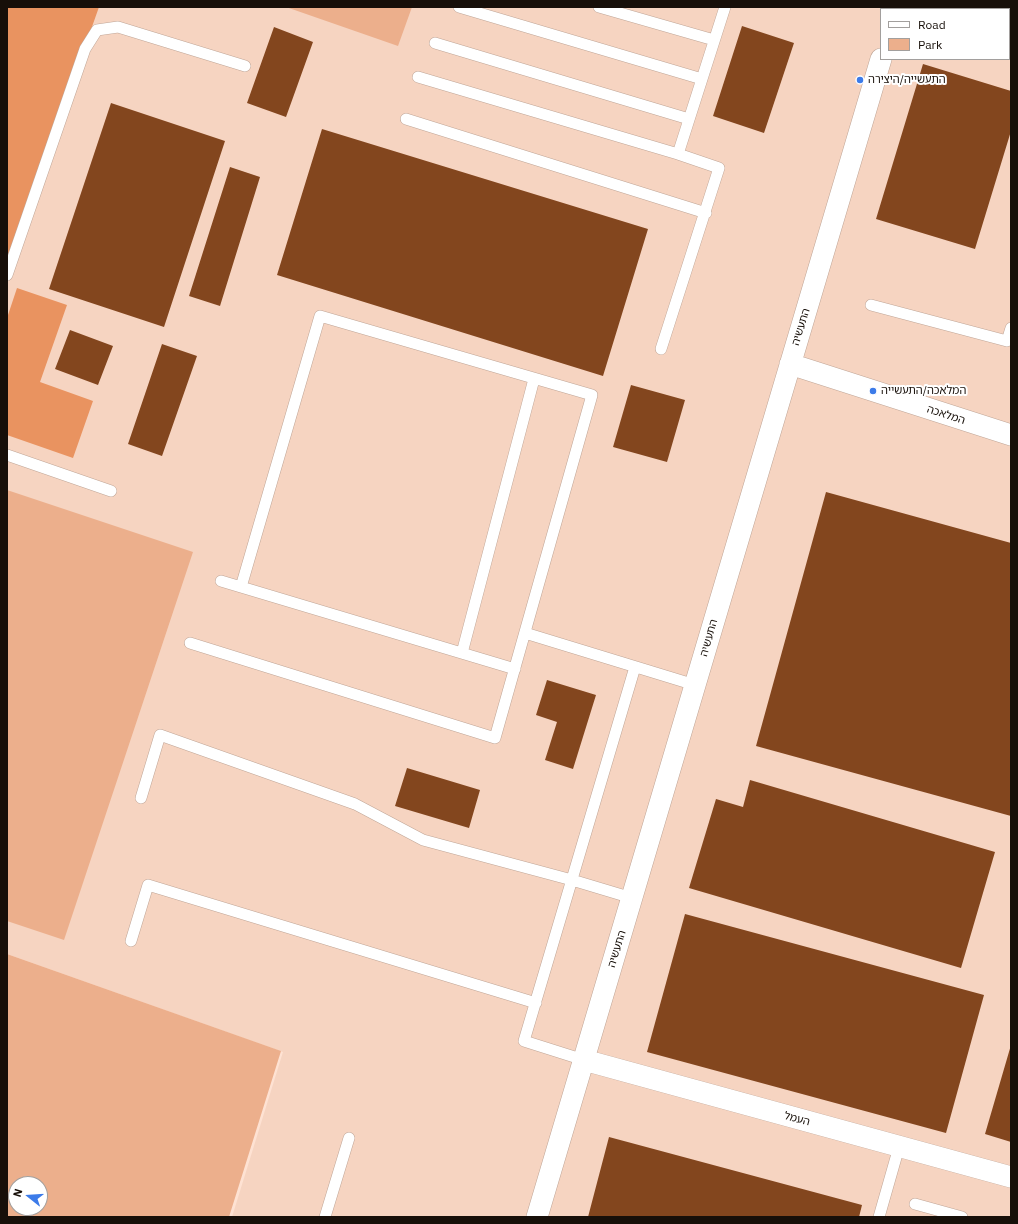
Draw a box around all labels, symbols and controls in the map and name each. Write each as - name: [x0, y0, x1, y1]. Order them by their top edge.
- legend: [880, 8, 1010, 60]
- text: Road: [918, 17, 946, 32]
- text: Park: [918, 37, 942, 52]
- place label: התעשייה/היצירה: [868, 73, 946, 87]
- marker: התעשייה/היצירה: [855, 75, 865, 85]
- street label: התעשיה: [789, 307, 813, 347]
- place label: המלאכה/התעשייה: [881, 384, 966, 398]
- marker: המלאכה/התעשייה: [868, 386, 878, 396]
- street label: המלאכה: [925, 403, 967, 427]
- street label: התעשיה: [697, 618, 721, 658]
- street label: התעשיה: [605, 929, 629, 969]
- street label: העמל: [783, 1109, 811, 1129]
- north arrow: [8, 1176, 48, 1216]
- text: N: [10, 1187, 25, 1199]

